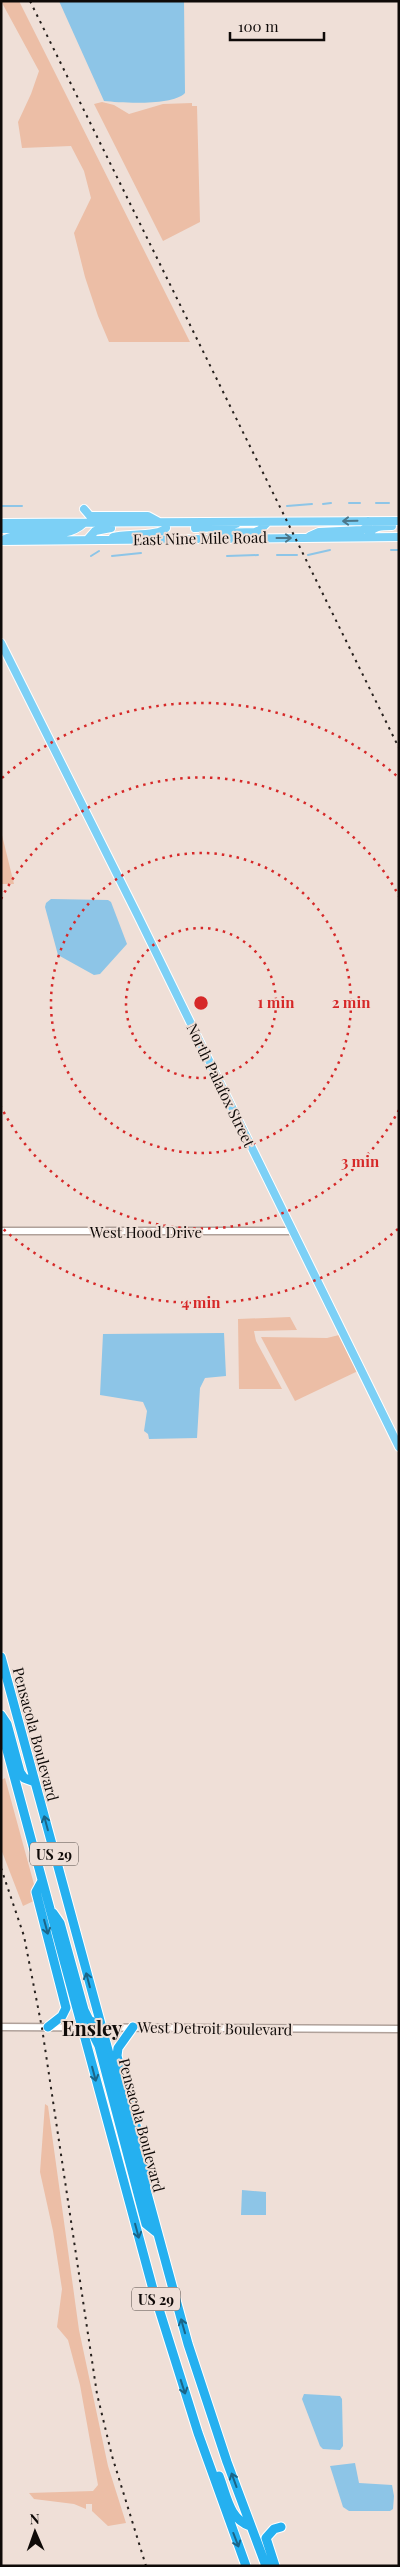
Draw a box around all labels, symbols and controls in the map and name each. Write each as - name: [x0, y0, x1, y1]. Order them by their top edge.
- scale bar: [230, 10, 324, 42]
- text: 100 m: [238, 16, 279, 36]
- one-way arrow: [342, 517, 358, 526]
- street label: East Nine Mile Road: [133, 527, 268, 549]
- one-way arrow: [276, 533, 292, 542]
- text: 1 min: [258, 992, 295, 1012]
- text: 2 min: [332, 992, 371, 1012]
- centre of rings: [192, 994, 210, 1012]
- street label: North Palafox Street: [182, 1020, 260, 1151]
- text: 3 min: [341, 1151, 380, 1171]
- street label: West Hood Drive: [89, 1222, 202, 1242]
- text: 4 min: [182, 1292, 221, 1312]
- street label: Pensacola Boulevard: [9, 1665, 64, 1803]
- one-way arrow: [41, 1815, 50, 1831]
- road number: US 29: [30, 1842, 78, 1866]
- one-way arrow: [42, 1919, 51, 1935]
- one-way arrow: [83, 1972, 92, 1988]
- district label: Ensley: [62, 2014, 123, 2041]
- street label: West Detroit Boulevard: [136, 2017, 293, 2039]
- street label: Pensacola Boulevard: [115, 2056, 170, 2194]
- one-way arrow: [90, 2066, 100, 2082]
- one-way arrow: [132, 2223, 142, 2239]
- road number: US 29: [132, 2288, 180, 2310]
- one-way arrow: [177, 2318, 187, 2334]
- one-way arrow: [178, 2379, 188, 2395]
- one-way arrow: [229, 2473, 238, 2488]
- north arrow: [10, 2507, 60, 2557]
- text: N: [29, 2509, 40, 2528]
- one-way arrow: [232, 2532, 242, 2547]

